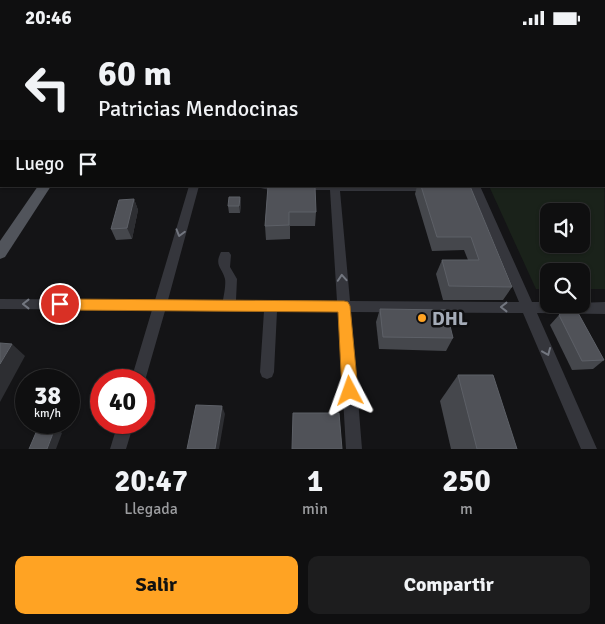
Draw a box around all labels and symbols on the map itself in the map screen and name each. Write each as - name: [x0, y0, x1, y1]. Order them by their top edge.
- one-way arrow: [176, 229, 186, 237]
- one-way arrow: [336, 274, 347, 282]
- pin: [39, 283, 81, 325]
- one-way arrow: [22, 299, 30, 309]
- one-way arrow: [500, 302, 508, 312]
- place label: DHL: [432, 307, 468, 331]
- marker: DHL: [416, 312, 428, 324]
- one-way arrow: [541, 347, 552, 356]
- position arrow: [323, 364, 375, 416]
- speed limit sign: 40: [90, 369, 155, 434]

